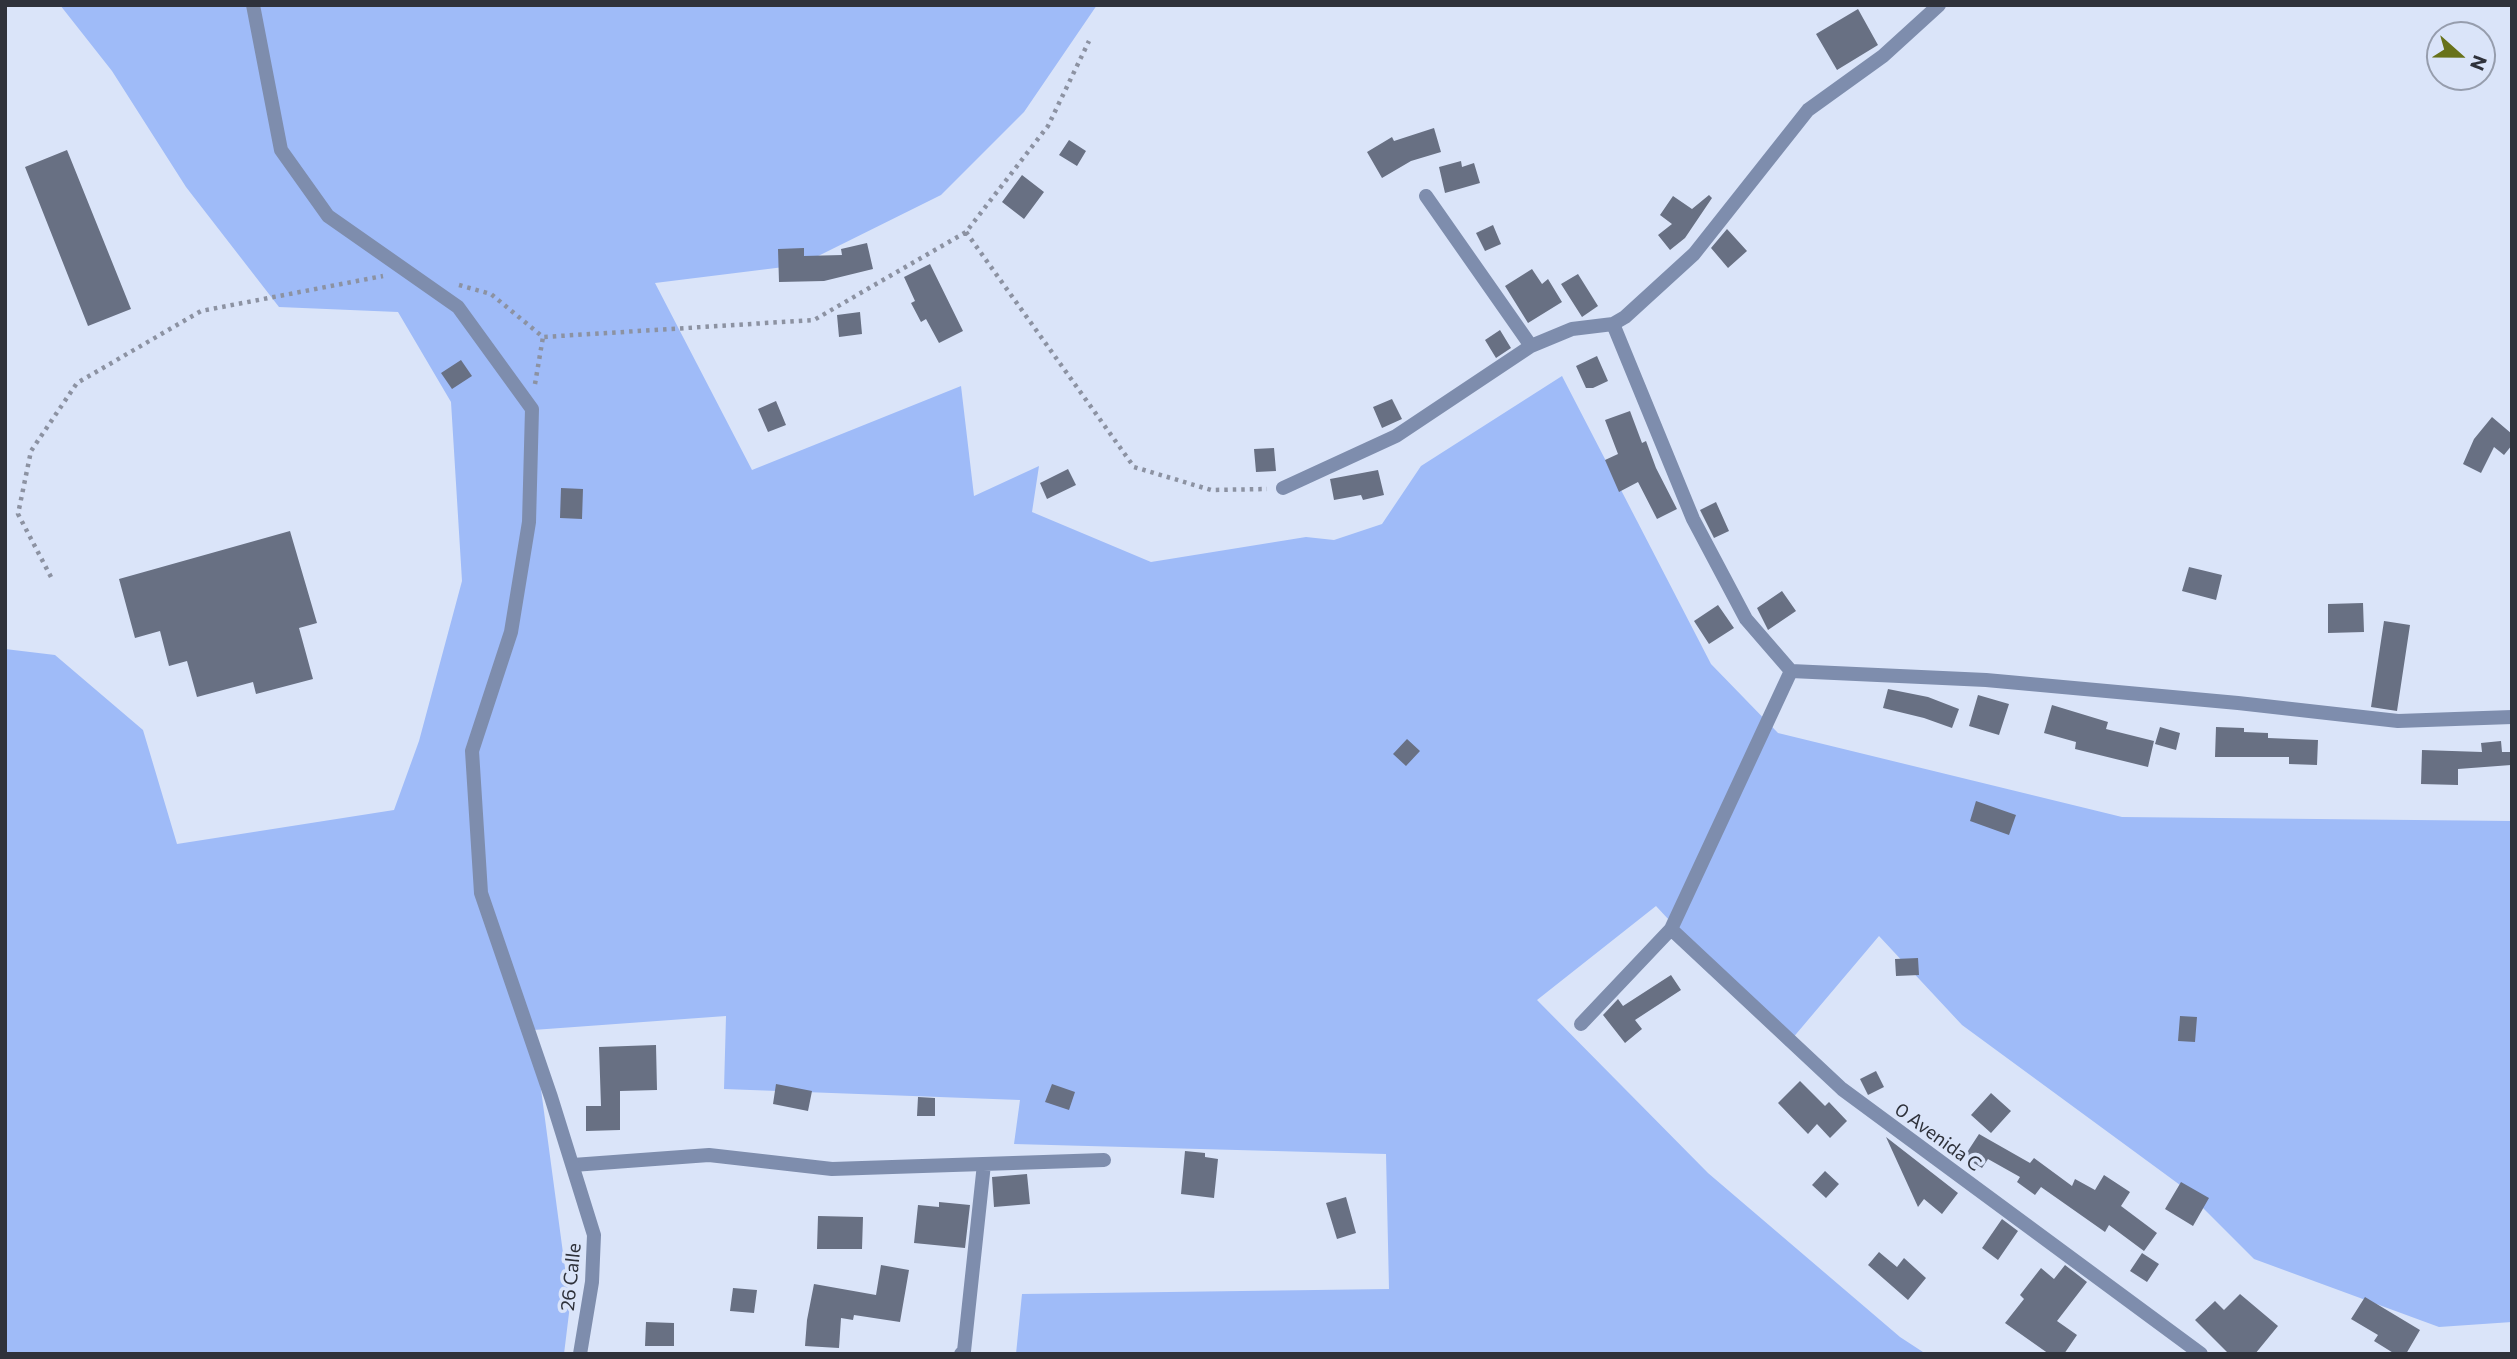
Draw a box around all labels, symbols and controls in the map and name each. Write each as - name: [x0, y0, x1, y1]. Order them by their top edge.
- north arrow: [2426, 21, 2496, 91]
- text: N: [2466, 52, 2493, 74]
- street label: 0 Avenida C: [1890, 1098, 1986, 1176]
- street label: 26 Calle: [556, 1242, 586, 1312]

